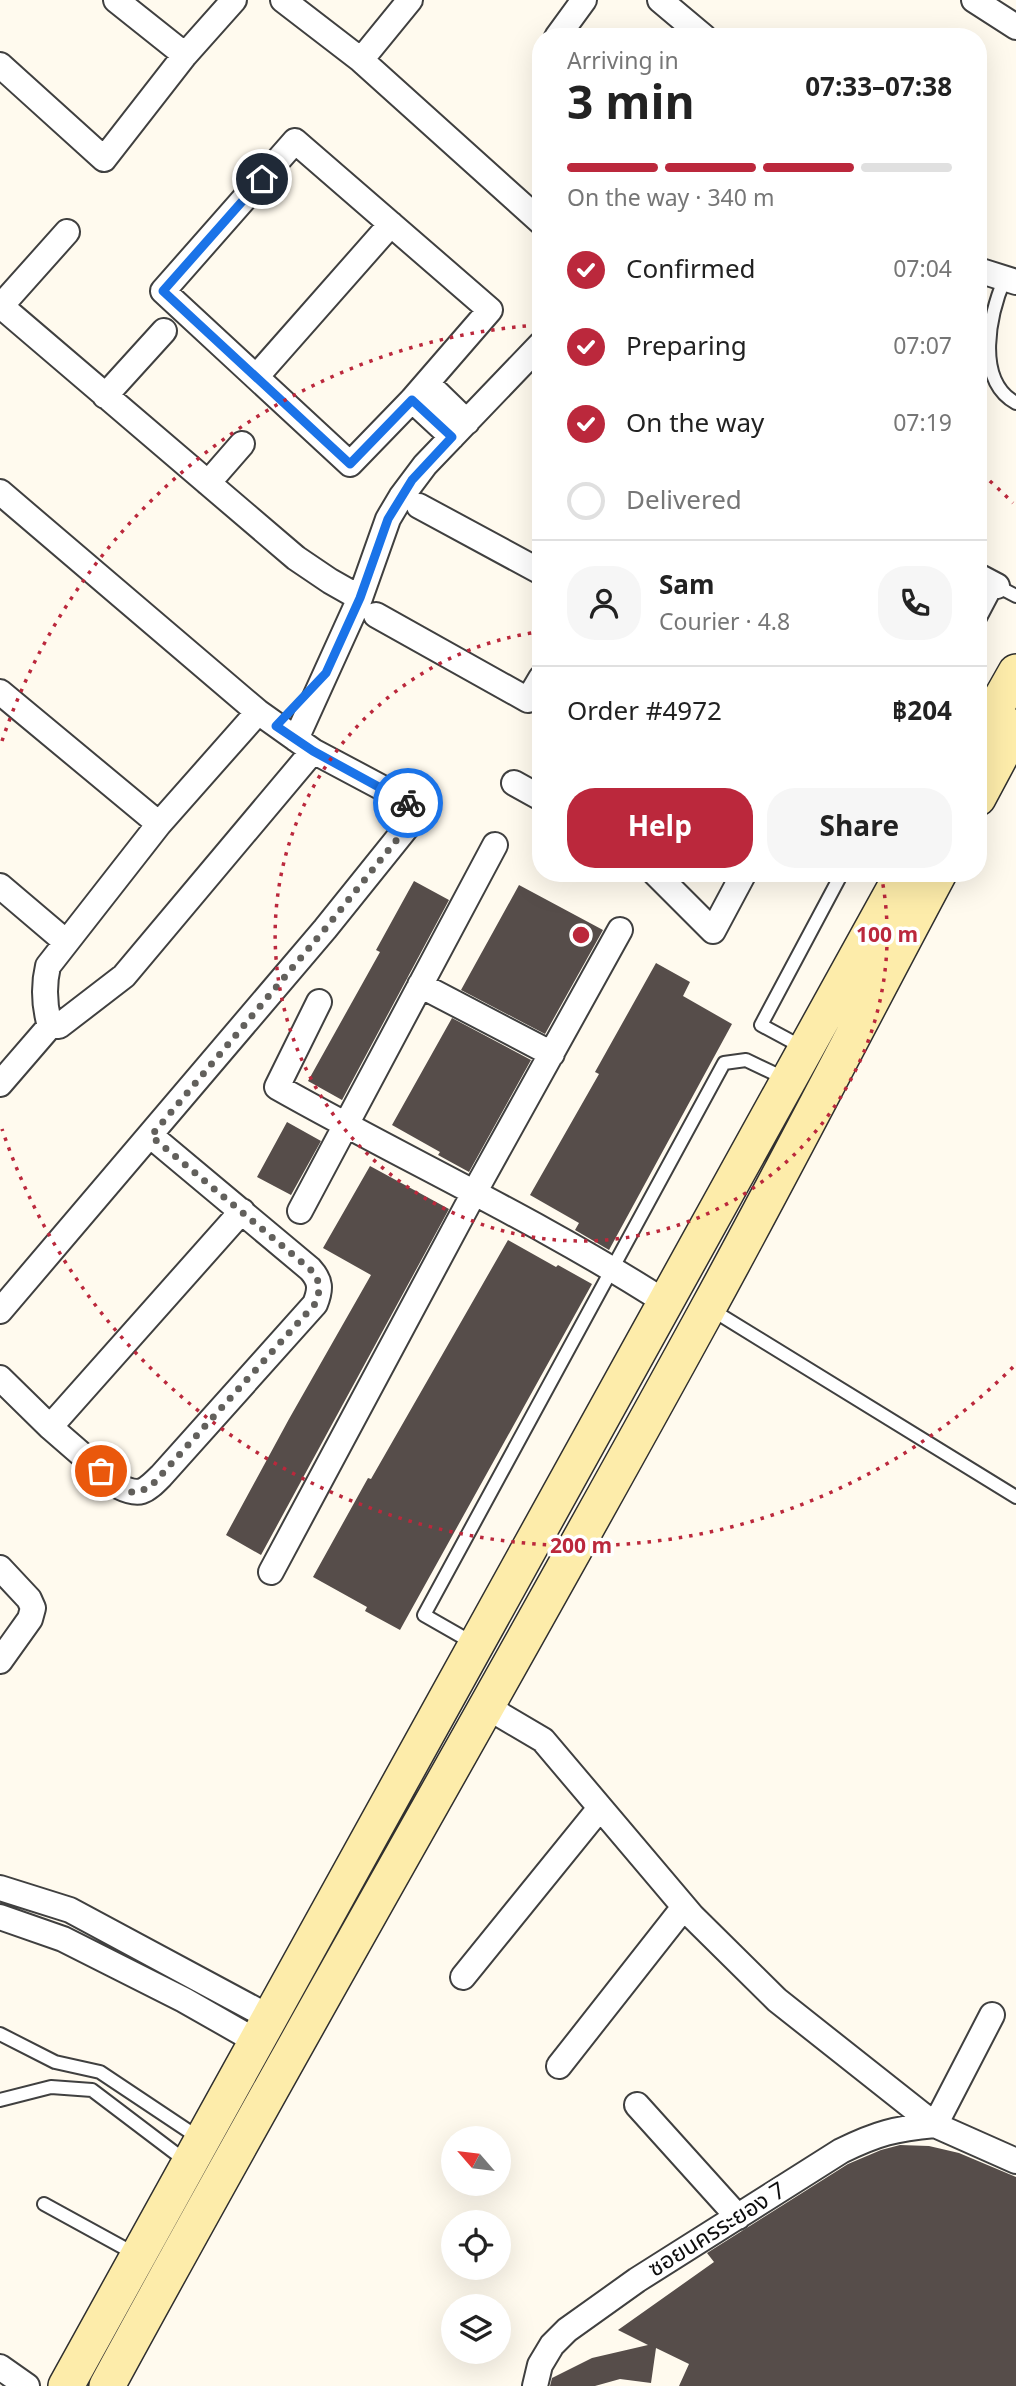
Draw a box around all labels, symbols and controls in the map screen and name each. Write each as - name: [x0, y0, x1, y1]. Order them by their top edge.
- text: Arriving in: [567, 45, 679, 79]
- text: 07:33–07:38: [805, 68, 952, 108]
- text: 3 min: [567, 70, 695, 140]
- pin: [232, 149, 292, 209]
- icon: home: [243, 160, 281, 198]
- text: On the way · 340 m: [567, 182, 774, 216]
- text: Confirmed: [626, 250, 756, 290]
- icon: check: [567, 251, 605, 289]
- text: 07:04: [893, 253, 952, 287]
- text: Preparing: [626, 327, 747, 367]
- icon: check: [567, 328, 605, 366]
- text: 07:07: [893, 330, 952, 364]
- text: On the way: [626, 404, 764, 444]
- icon: check: [567, 405, 605, 443]
- text: 07:19: [893, 407, 952, 441]
- text: Delivered: [626, 481, 742, 521]
- button: person: [567, 566, 641, 640]
- text: Sam: [659, 566, 715, 606]
- button: phone: [878, 566, 952, 640]
- text: Courier · 4.8: [659, 606, 790, 640]
- text: Order #4972: [567, 692, 722, 732]
- text: ฿204: [892, 692, 952, 732]
- courier: [373, 768, 443, 838]
- icon: bike: [389, 784, 427, 822]
- button: Help: [567, 788, 753, 868]
- button: Share: [767, 788, 952, 868]
- text: 100 m: [856, 920, 918, 951]
- centre of rings: [569, 923, 593, 947]
- pin: [71, 1441, 131, 1501]
- icon: bag: [82, 1452, 120, 1490]
- text: 200 m: [550, 1531, 612, 1562]
- north arrow: [441, 2126, 511, 2196]
- map controls: [441, 2126, 511, 2364]
- street label: ซอยนครระยอง 7: [642, 2174, 792, 2286]
- button: locate: [441, 2210, 511, 2280]
- button: layers: [441, 2294, 511, 2364]

